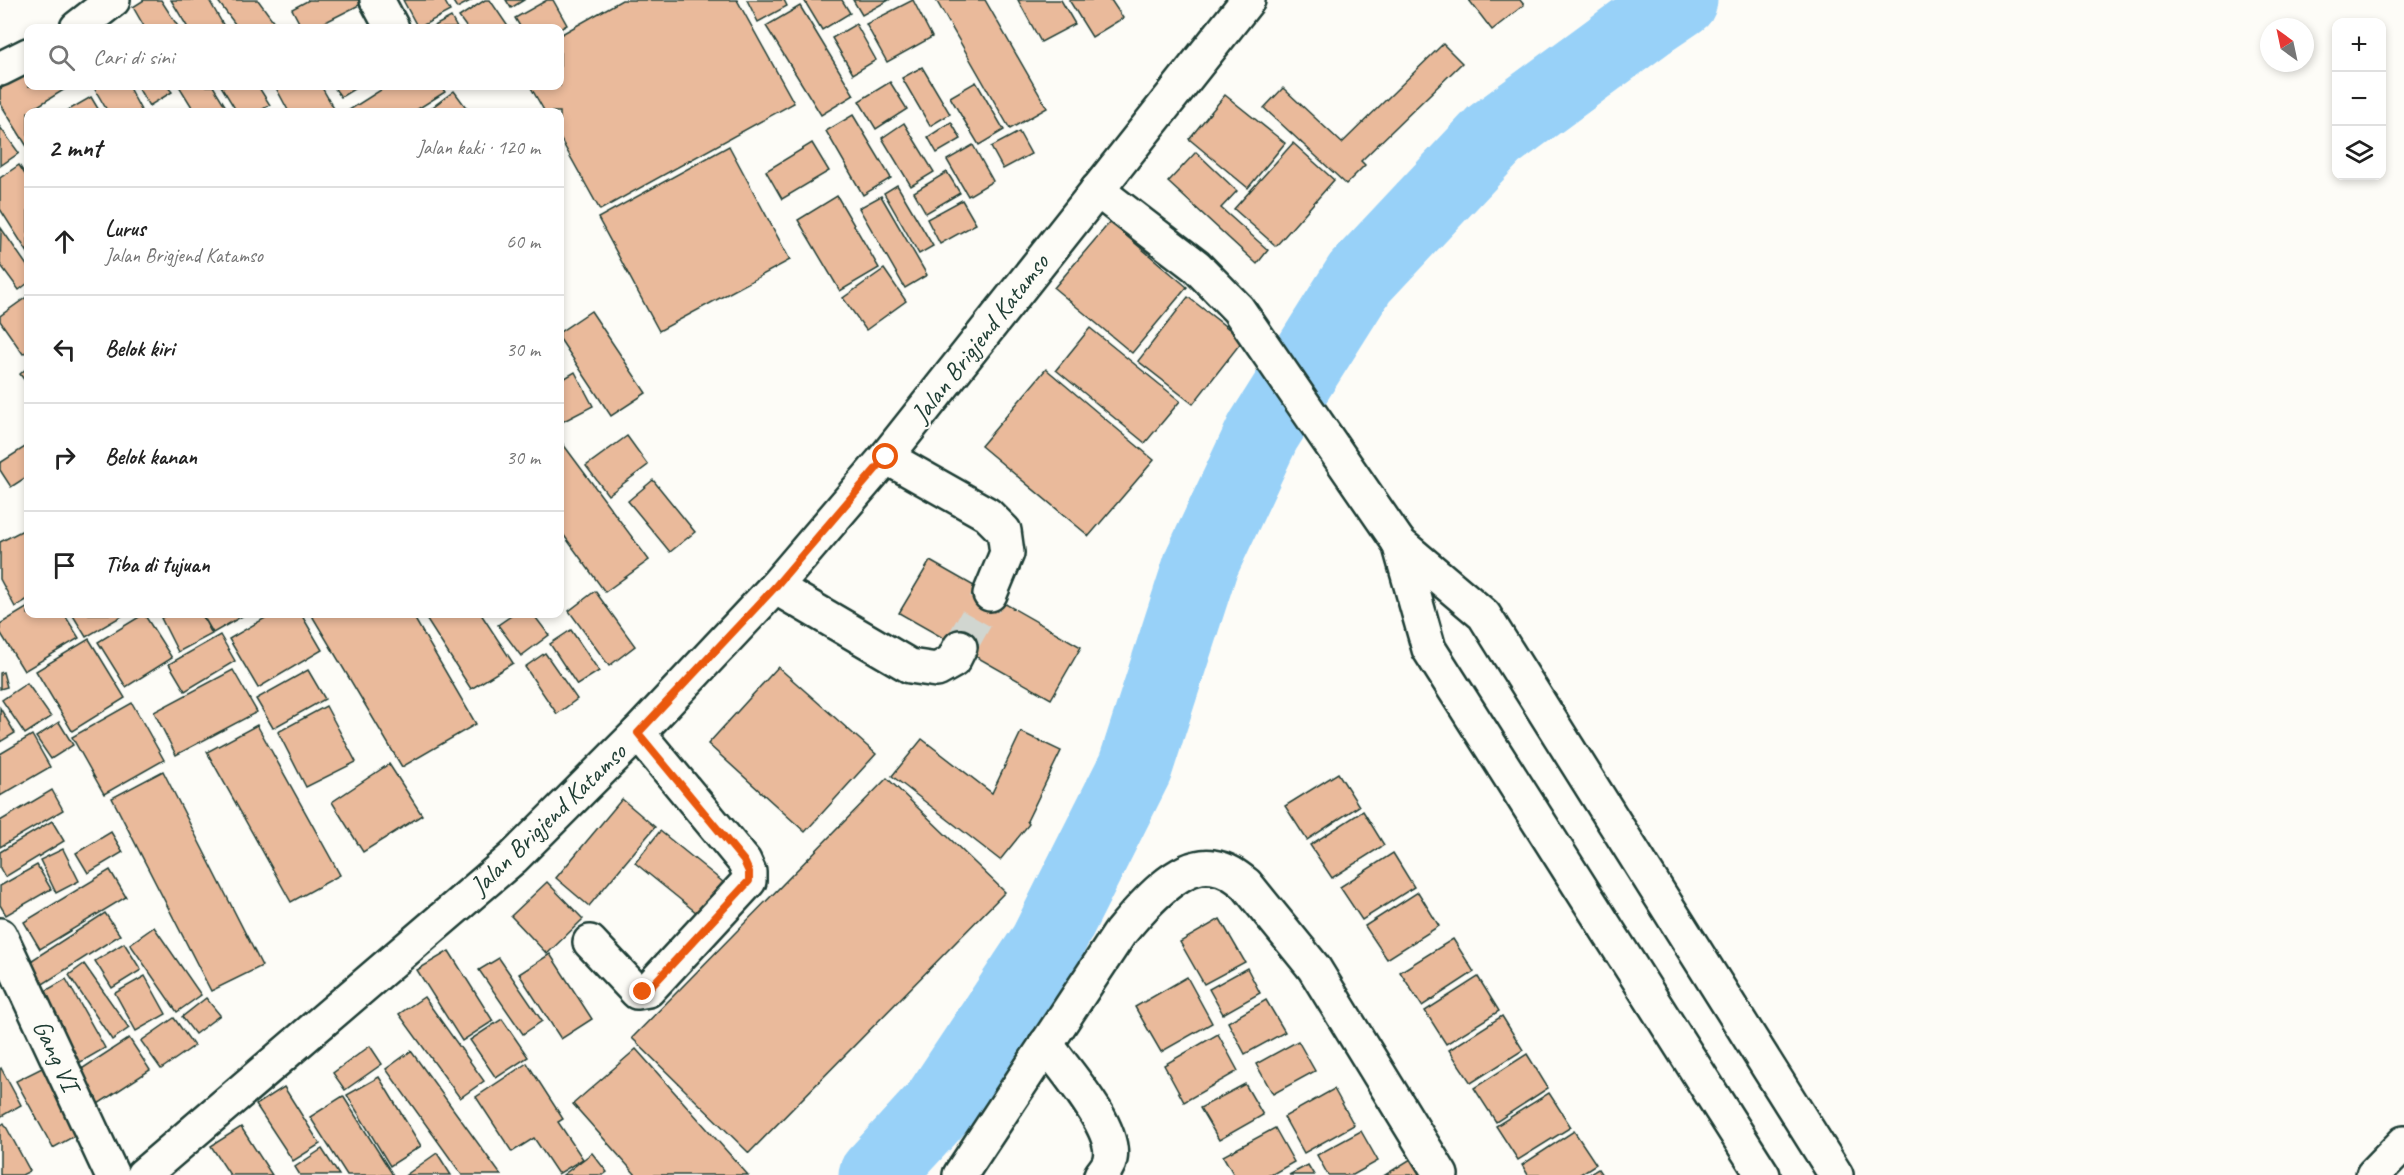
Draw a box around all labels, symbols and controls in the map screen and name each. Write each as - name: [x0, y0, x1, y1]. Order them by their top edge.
- north arrow: [2260, 18, 2314, 72]
- map controls: [2332, 18, 2386, 180]
- button: +: [2332, 18, 2386, 72]
- search box: [24, 24, 564, 90]
- icon: search: [45, 41, 78, 74]
- text: Cari di sini: [93, 43, 174, 71]
- button: −: [2332, 72, 2386, 126]
- button: layers: [2332, 126, 2386, 180]
- text: 2 mnt: [48, 131, 101, 164]
- text: Jalan kaki · 120 m: [417, 135, 540, 160]
- text: Lurus: [105, 215, 145, 243]
- icon: ahead: [48, 225, 81, 258]
- text: 60 m: [506, 229, 540, 254]
- text: Jalan Brigjend Katamso: [105, 243, 263, 268]
- street label: Jalan Brigjend Katamso: [903, 246, 1057, 431]
- icon: left: [48, 333, 81, 366]
- text: Belok kiri: [105, 335, 174, 363]
- text: 30 m: [506, 337, 540, 362]
- icon: right: [48, 441, 81, 474]
- text: Belok kanan: [105, 443, 197, 471]
- route start: [872, 443, 898, 469]
- text: 30 m: [506, 445, 540, 470]
- icon: arrive: [48, 549, 81, 582]
- text: Tiba di tujuan: [105, 551, 210, 579]
- street label: Jalan Brigjend Katamso: [461, 735, 635, 903]
- route end: [629, 978, 655, 1004]
- street label: Gang VI: [25, 1014, 89, 1101]

